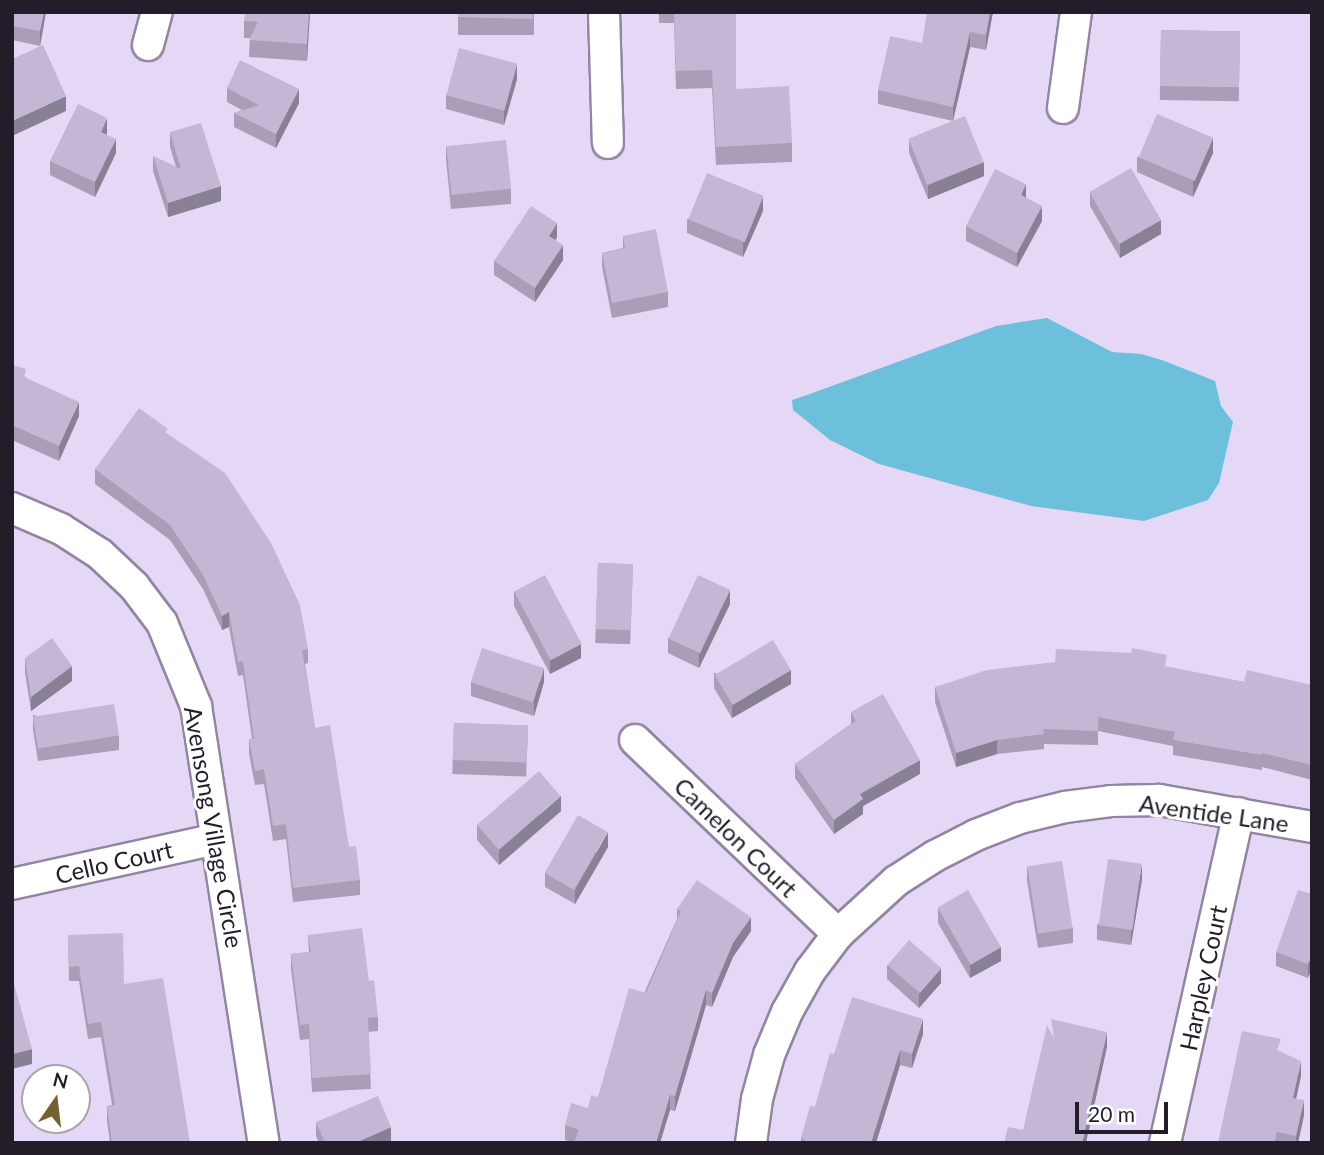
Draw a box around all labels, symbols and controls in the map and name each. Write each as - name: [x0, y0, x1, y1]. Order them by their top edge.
- street label: Avensong Village Circle: [178, 704, 250, 950]
- street label: Camelon Court: [669, 771, 803, 903]
- street label: Aventide Lane: [1137, 788, 1291, 838]
- street label: Cello Court: [52, 835, 176, 889]
- street label: Harpley Court: [1173, 902, 1233, 1054]
- north arrow: [21, 1064, 91, 1134]
- text: N: [51, 1067, 71, 1093]
- scale bar: [1079, 1088, 1172, 1132]
- text: 20 m: [1088, 1101, 1135, 1126]

